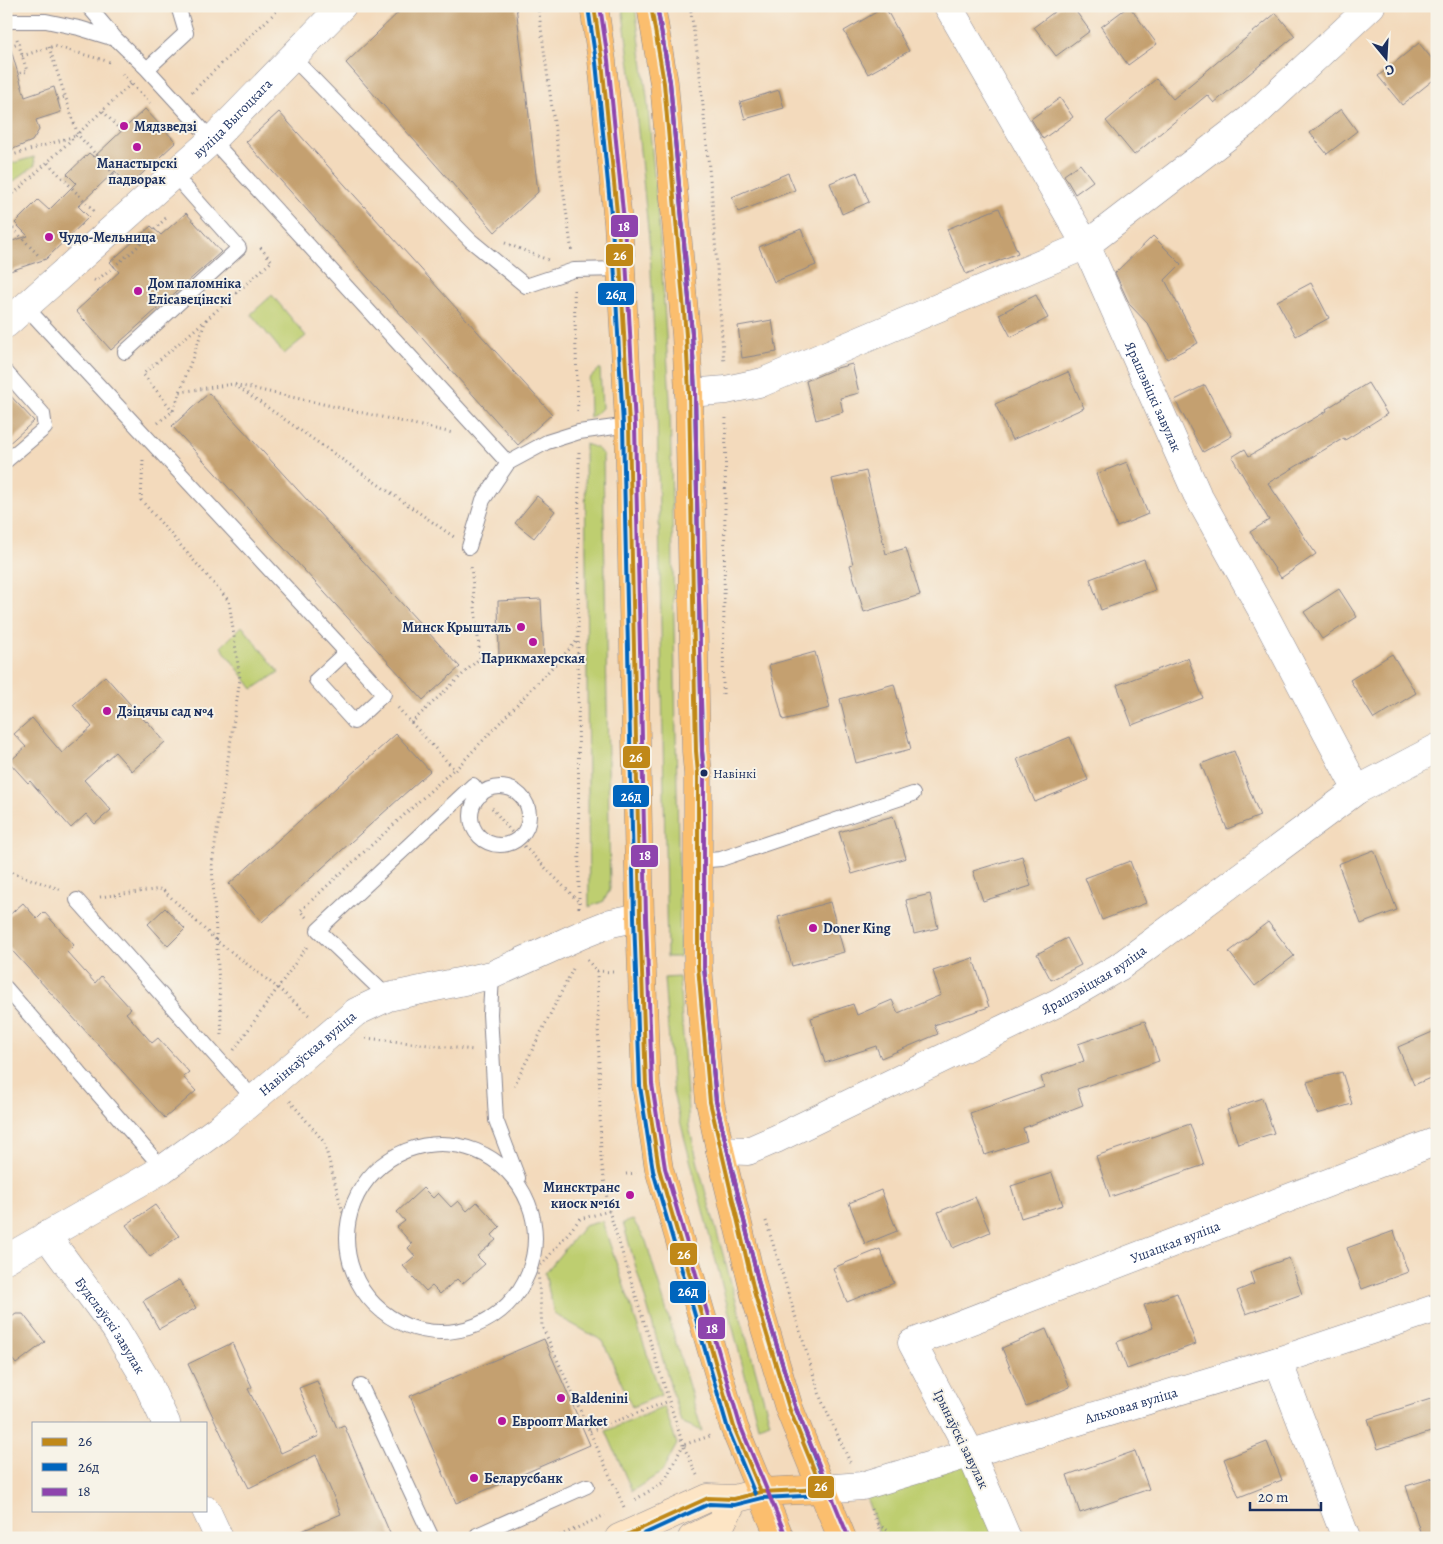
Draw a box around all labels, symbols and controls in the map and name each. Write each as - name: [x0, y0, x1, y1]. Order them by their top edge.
- north arrow: [1360, 32, 1410, 82]
- text: С: [1382, 60, 1397, 80]
- street label: вуліца Выгоцкага: [189, 74, 277, 162]
- place label: Мядзведзі: [134, 117, 197, 136]
- marker: Мядзведзі: [118, 120, 130, 132]
- marker: Манастырскі падворак: [131, 141, 143, 153]
- place label: Манастырскі падворак: [97, 154, 177, 189]
- line badge: 18: [610, 214, 639, 238]
- text: 18: [618, 217, 630, 236]
- place label: Чудо-Мельница: [59, 228, 156, 247]
- marker: Чудо-Мельница: [43, 231, 55, 243]
- line badge: 26: [605, 243, 634, 267]
- text: 26: [613, 246, 627, 265]
- place label: Дом паломніка Елісавецінскі: [148, 274, 242, 309]
- line badge: 26д: [597, 282, 635, 306]
- marker: Дом паломніка Елісавецінскі: [132, 285, 144, 297]
- text: 26д: [606, 285, 626, 304]
- street label: Ярашэвіцкі завулак: [1121, 338, 1186, 455]
- place label: Минск Крышталь: [402, 618, 512, 637]
- marker: Минск Крышталь: [515, 621, 527, 633]
- marker: Парикмахерская: [527, 636, 539, 648]
- place label: Парикмахерская: [481, 649, 585, 668]
- place label: Дзіцячы сад №4: [117, 702, 214, 721]
- marker: Дзіцячы сад №4: [101, 705, 113, 717]
- line badge: 26: [622, 745, 651, 769]
- text: 26: [629, 748, 643, 767]
- place label: Навінкі: [713, 765, 757, 782]
- marker: Навінкі: [699, 768, 709, 778]
- line badge: 26д: [612, 784, 650, 808]
- text: 26д: [621, 787, 641, 806]
- line badge: 18: [630, 844, 659, 868]
- text: 18: [639, 846, 651, 865]
- place label: Doner King: [823, 919, 891, 938]
- marker: Doner King: [807, 922, 819, 934]
- street label: Ярашэвіцкая вуліца: [1038, 940, 1150, 1019]
- street label: Навінкаўская вуліца: [255, 1006, 360, 1100]
- place label: Минсктранс киоск №161: [543, 1178, 620, 1213]
- marker: Минсктранс киоск №161: [624, 1189, 636, 1201]
- street label: Ушацкая вуліца: [1128, 1216, 1223, 1268]
- line badge: 26: [669, 1242, 698, 1266]
- text: 26: [677, 1245, 691, 1264]
- street label: Будслаўскі завулак: [71, 1273, 150, 1377]
- line badge: 26д: [669, 1280, 707, 1304]
- text: 26д: [678, 1282, 698, 1301]
- line badge: 18: [697, 1316, 726, 1340]
- text: 18: [706, 1319, 718, 1338]
- street label: Альховая вуліца: [1081, 1382, 1180, 1428]
- street label: Ірынаўскі завулак: [929, 1386, 993, 1492]
- place label: Baldenini: [571, 1389, 628, 1408]
- marker: Baldenini: [555, 1392, 567, 1404]
- place label: Евроопт Market: [512, 1412, 608, 1431]
- marker: Евроопт Market: [496, 1415, 508, 1427]
- legend: [32, 1422, 208, 1512]
- text: 26: [78, 1431, 92, 1451]
- text: 26д: [78, 1457, 99, 1477]
- place label: Беларусбанк: [484, 1469, 563, 1488]
- marker: Беларусбанк: [468, 1472, 480, 1484]
- line badge: 26: [807, 1475, 835, 1499]
- text: 26: [814, 1477, 828, 1496]
- scale bar: [1250, 1479, 1322, 1511]
- text: 18: [78, 1481, 90, 1501]
- text: 20 m: [1258, 1487, 1289, 1507]

